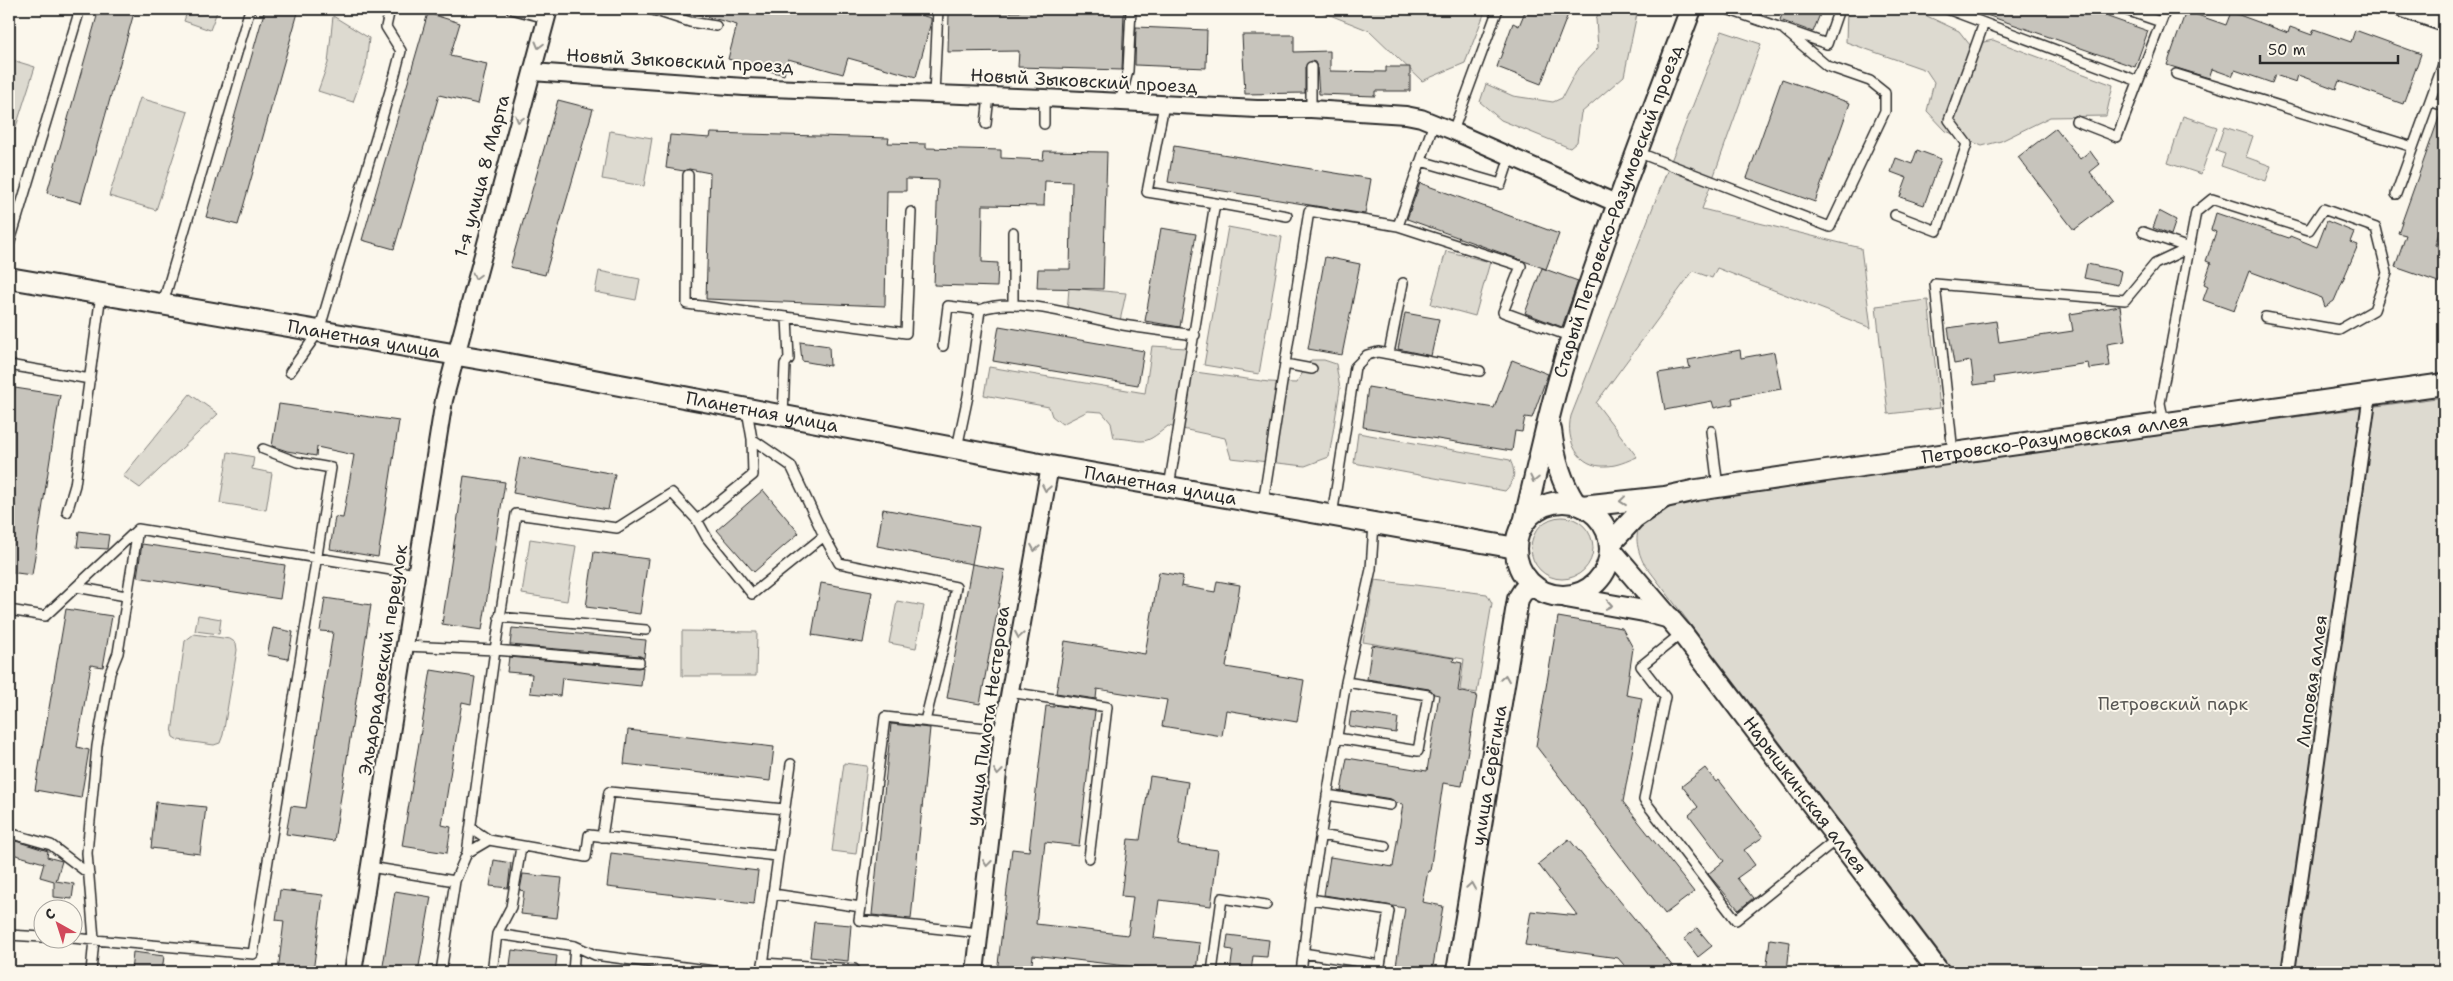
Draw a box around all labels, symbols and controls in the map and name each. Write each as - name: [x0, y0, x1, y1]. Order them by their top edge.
- scale bar: [2260, 32, 2398, 64]
- one-way arrow: [534, 40, 545, 49]
- text: 50 m: [2268, 40, 2306, 60]
- street label: Старый Петровско-Разумовский проезд: [1548, 41, 1689, 381]
- street label: Новый Зыковский проезд: [566, 43, 795, 79]
- street label: Новый Зыковский проезд: [970, 63, 1199, 99]
- street label: 1-я улица 8 Марта: [449, 92, 515, 260]
- one-way arrow: [514, 114, 524, 122]
- one-way arrow: [472, 271, 482, 279]
- street label: Планетная улица: [286, 314, 442, 364]
- street label: Планетная улица: [684, 386, 840, 438]
- street label: Петровско-Разумовская аллея: [1920, 408, 2190, 469]
- street label: Планетная улица: [1082, 460, 1239, 511]
- one-way arrow: [1529, 475, 1540, 484]
- one-way arrow: [1041, 484, 1052, 493]
- one-way arrow: [1619, 495, 1627, 506]
- street label: Эльдорадовский переулок: [353, 542, 413, 777]
- one-way arrow: [1030, 544, 1040, 553]
- one-way arrow: [1605, 599, 1614, 609]
- street label: улица Пилота Нестерова: [961, 604, 1015, 828]
- street label: Липовая аллея: [2291, 613, 2333, 749]
- one-way arrow: [1015, 630, 1025, 639]
- one-way arrow: [1499, 674, 1510, 682]
- park label: Петровский парк: [2098, 692, 2248, 716]
- street label: улица Серёгина: [1466, 703, 1512, 848]
- street label: Нарышкинская аллея: [1737, 711, 1872, 879]
- one-way arrow: [993, 769, 1004, 777]
- one-way arrow: [982, 859, 993, 867]
- one-way arrow: [1466, 882, 1476, 891]
- north arrow: [32, 898, 82, 948]
- text: С: [41, 904, 59, 924]

